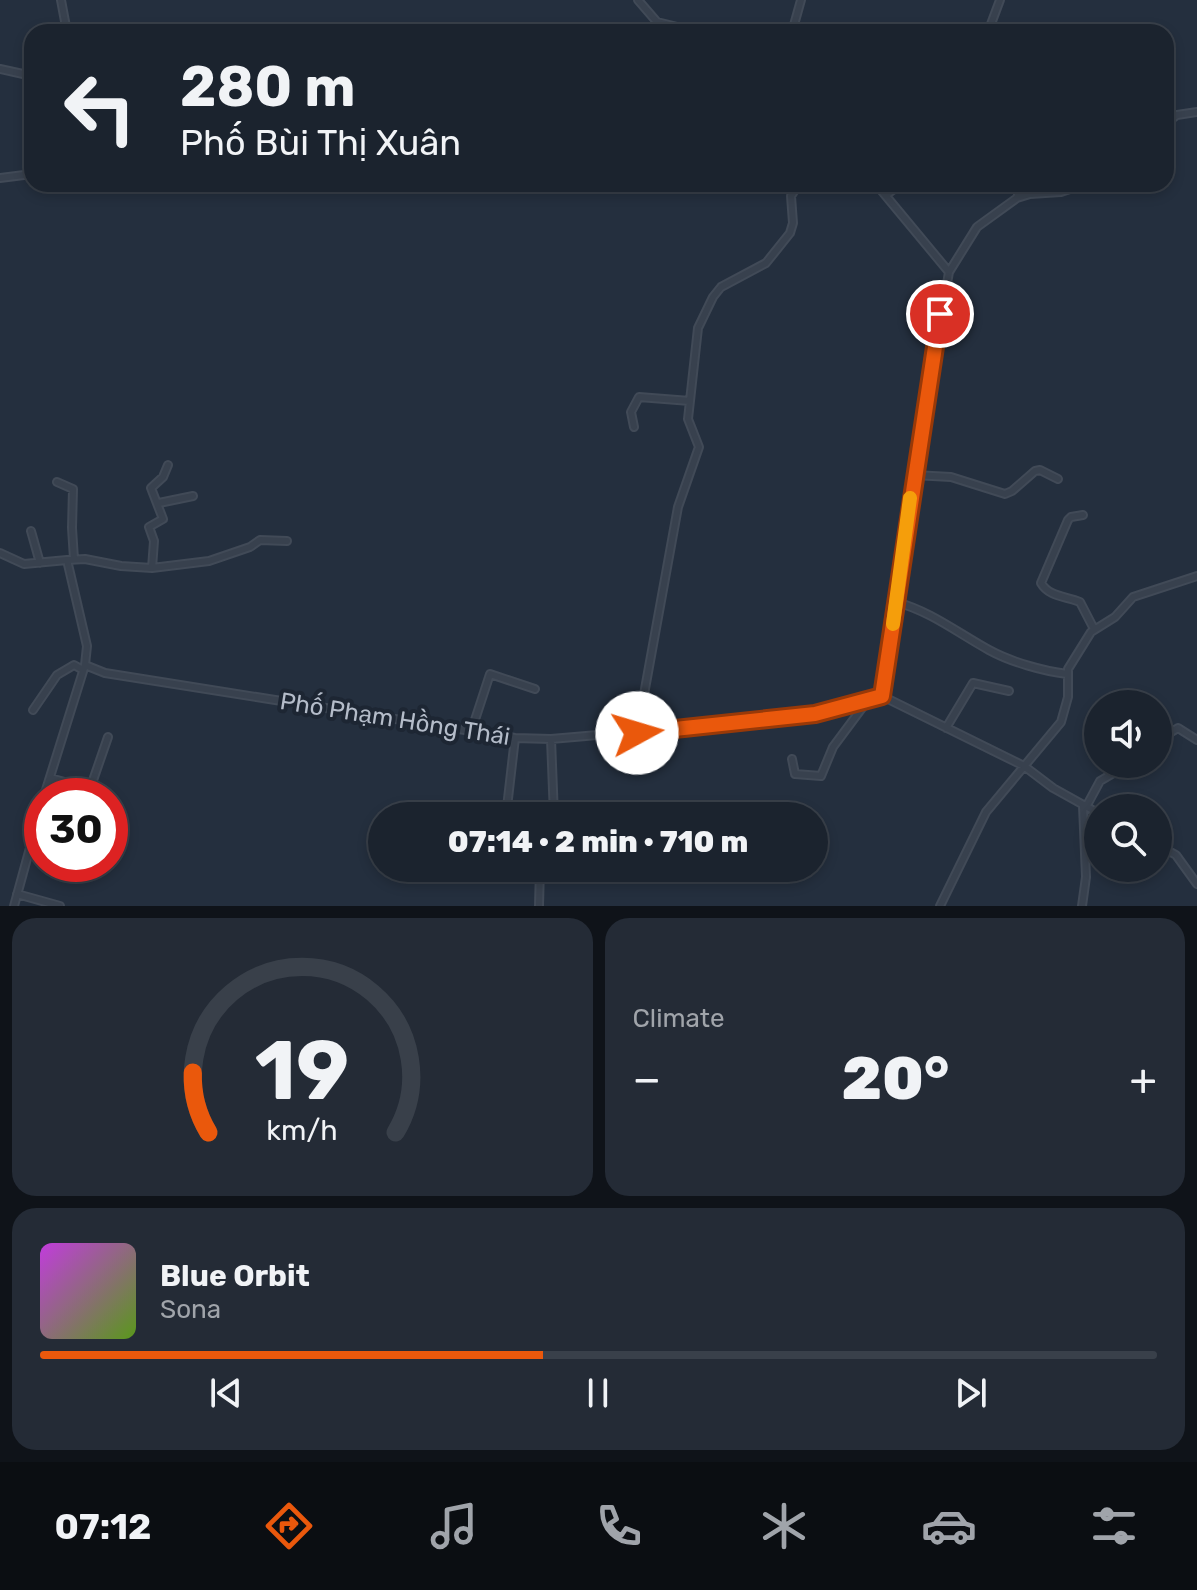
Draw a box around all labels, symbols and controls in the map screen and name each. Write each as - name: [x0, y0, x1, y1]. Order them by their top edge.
- text: 280 m: [180, 54, 356, 120]
- icon: left: [48, 56, 152, 160]
- text: Phố Bùi Thị Xuân: [180, 121, 461, 164]
- pin: [906, 280, 974, 348]
- icon: arrive: [918, 292, 962, 336]
- street label: Phố Phạm Hồng Thái: [278, 685, 512, 751]
- map controls: [1084, 690, 1172, 882]
- button: sound: [1084, 690, 1172, 778]
- position arrow: [595, 691, 679, 775]
- speed limit sign: 30: [24, 778, 128, 882]
- button: search: [1084, 794, 1172, 882]
- text: 07:14 · 2 min · 710 m: [448, 824, 748, 860]
- text: Climate: [633, 1003, 725, 1034]
- text: 19: [255, 1021, 350, 1120]
- text: 20°: [841, 1043, 949, 1114]
- text: −: [633, 1053, 661, 1105]
- text: +: [1130, 1053, 1157, 1105]
- text: km/h: [267, 1113, 338, 1147]
- text: Blue Orbit: [160, 1258, 310, 1294]
- text: Sona: [160, 1294, 221, 1325]
- icon: previous: [204, 1371, 248, 1415]
- icon: pause: [576, 1371, 620, 1415]
- icon: next: [949, 1371, 993, 1415]
- icon: directions: [261, 1498, 317, 1554]
- icon: music: [426, 1498, 482, 1554]
- icon: phone: [591, 1498, 647, 1554]
- icon: climate: [756, 1498, 812, 1554]
- icon: car: [921, 1498, 977, 1554]
- icon: filters: [1086, 1498, 1142, 1554]
- text: 07:12: [55, 1505, 151, 1548]

